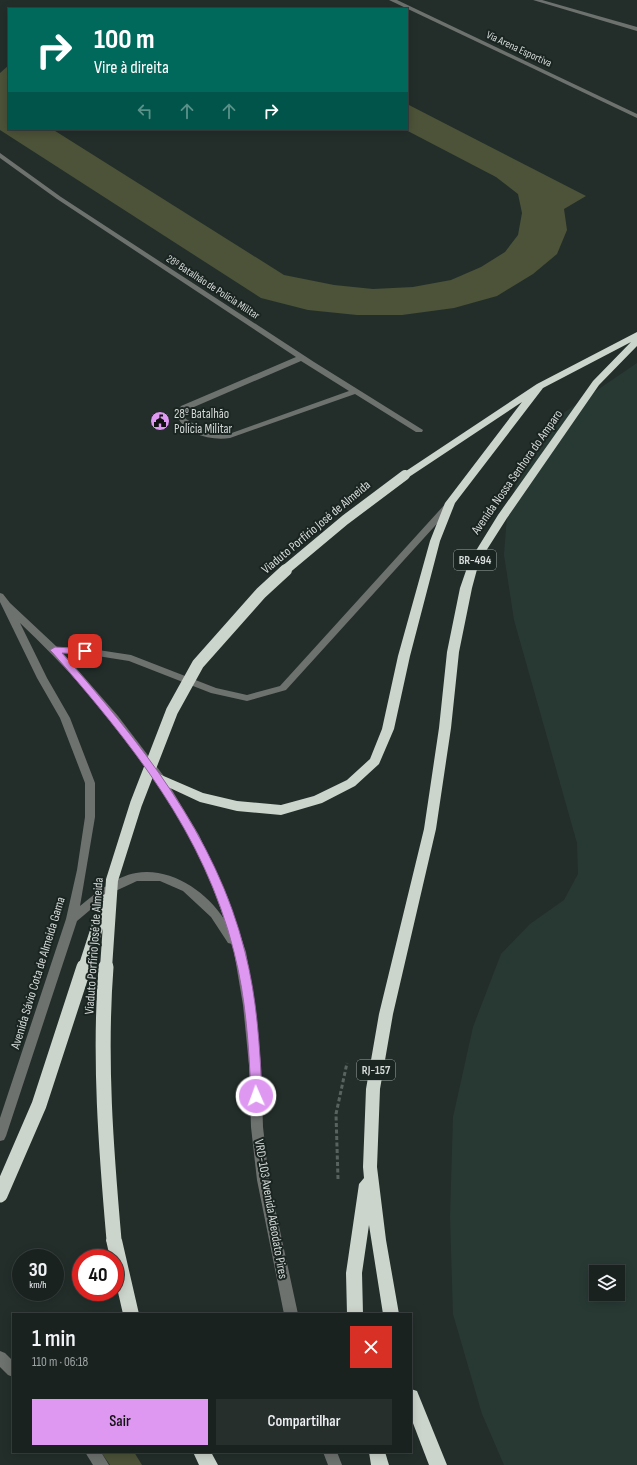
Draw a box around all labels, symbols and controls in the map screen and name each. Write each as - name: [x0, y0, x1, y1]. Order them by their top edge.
- text: 100 m: [94, 23, 155, 56]
- icon: right: [28, 24, 80, 76]
- street label: Via Arena Esportiva: [484, 28, 554, 70]
- text: Vire à direita: [94, 57, 169, 78]
- icon: left: [134, 100, 156, 122]
- icon: ahead: [176, 100, 198, 122]
- icon: ahead: [218, 100, 240, 122]
- icon: right: [260, 100, 282, 122]
- street label: 28º Batalhão de Polícia Militar: [164, 252, 262, 322]
- place label: 28º Batalhão Polícia Militar: [174, 406, 233, 437]
- street label: Avenida Nossa Senhora do Amparo: [467, 407, 566, 538]
- public building icon: 28º Batalhão Polícia Militar: [149, 410, 171, 432]
- street label: Viaduto Porfírio José de Almeida: [258, 477, 374, 577]
- road number: BR-494: [454, 550, 496, 570]
- pin: [68, 634, 102, 668]
- icon: arrive: [74, 640, 96, 662]
- street label: Viaduto Porfírio José de Almeida: [81, 877, 107, 1015]
- street label: Avenida Sávio Cota de Almeida Gama: [7, 895, 69, 1052]
- road number: RJ-157: [357, 1060, 395, 1080]
- position arrow: [235, 1075, 277, 1117]
- street label: VRD-103 Avenida Adeodato Pires: [251, 1138, 291, 1280]
- speed limit sign: 40: [72, 1249, 124, 1301]
- text: 30: [29, 1258, 47, 1282]
- map controls: [589, 1265, 625, 1301]
- button: layers: [589, 1265, 625, 1301]
- text: km/h: [29, 1279, 47, 1291]
- text: 1 min: [32, 1324, 76, 1353]
- button: close: [350, 1326, 392, 1368]
- text: 110 m · 06:18: [32, 1354, 88, 1370]
- button: Sair: [32, 1399, 208, 1445]
- button: Compartilhar: [216, 1399, 392, 1445]

